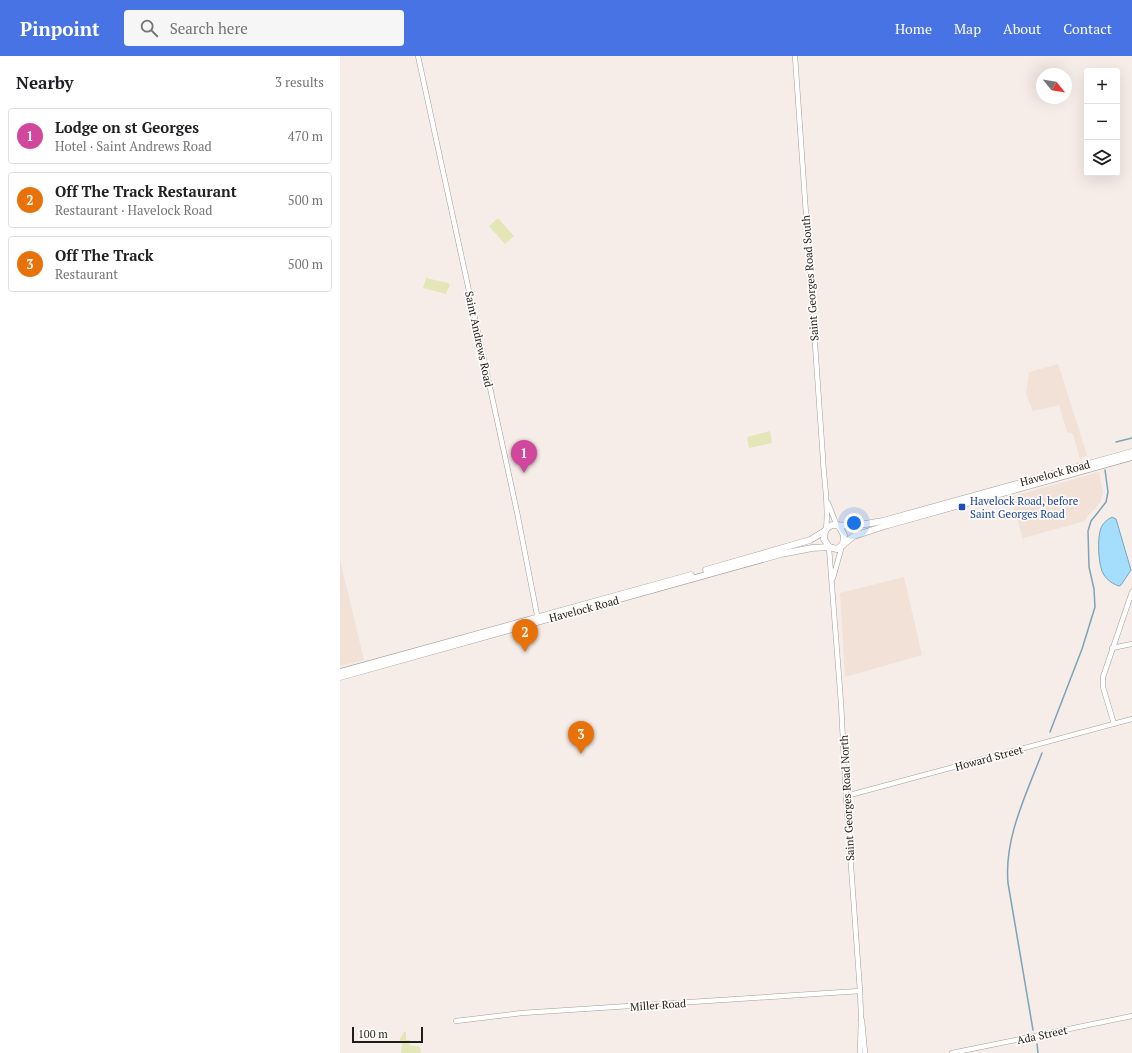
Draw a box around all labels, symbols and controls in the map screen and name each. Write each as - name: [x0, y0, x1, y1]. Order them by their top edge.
- search box: [124, 10, 404, 46]
- text: Pinpoint: [20, 16, 100, 41]
- icon: search: [138, 17, 160, 39]
- text: Search here: [170, 18, 248, 38]
- text: Home: [895, 19, 932, 38]
- text: Map: [954, 19, 981, 38]
- text: About: [1003, 19, 1041, 38]
- text: Contact: [1063, 19, 1112, 38]
- north arrow: [1036, 68, 1072, 104]
- map controls: [1084, 68, 1120, 176]
- button: +: [1084, 68, 1120, 104]
- text: Nearby: [16, 71, 74, 94]
- text: 3 results: [275, 73, 324, 91]
- button: −: [1084, 104, 1120, 140]
- text: Lodge on st Georges: [55, 117, 199, 137]
- text: 1: [26, 127, 34, 145]
- text: 470 m: [288, 127, 323, 145]
- text: Hotel · Saint Andrews Road: [55, 137, 212, 155]
- button: layers: [1084, 140, 1120, 176]
- text: Off The Track Restaurant: [55, 181, 237, 201]
- text: 2: [26, 191, 34, 209]
- text: 500 m: [288, 191, 323, 209]
- text: Restaurant · Havelock Road: [55, 201, 213, 219]
- street label: Saint Georges Road South: [799, 214, 821, 341]
- text: Off The Track: [55, 245, 154, 265]
- text: 3: [26, 255, 34, 273]
- text: 500 m: [288, 255, 323, 273]
- text: Restaurant: [55, 265, 118, 283]
- street label: Saint Andrews Road: [462, 290, 496, 388]
- pin: 1: [511, 440, 537, 473]
- street label: Havelock Road: [1018, 457, 1092, 489]
- place label: Havelock Road, before Saint Georges Road: [970, 494, 1079, 521]
- marker: Havelock Road, before Saint Georges Road: [957, 502, 967, 512]
- your location: [844, 513, 864, 533]
- street label: Havelock Road: [547, 593, 621, 625]
- pin: 2: [512, 619, 538, 652]
- pin: 3: [568, 721, 594, 754]
- street label: Saint Georges Road North: [837, 734, 857, 861]
- street label: Howard Street: [953, 742, 1025, 774]
- street label: Miller Road: [629, 996, 687, 1014]
- street label: Ada Street: [1016, 1023, 1068, 1047]
- scale bar: [352, 1025, 423, 1044]
- text: 100 m: [358, 1027, 388, 1041]

